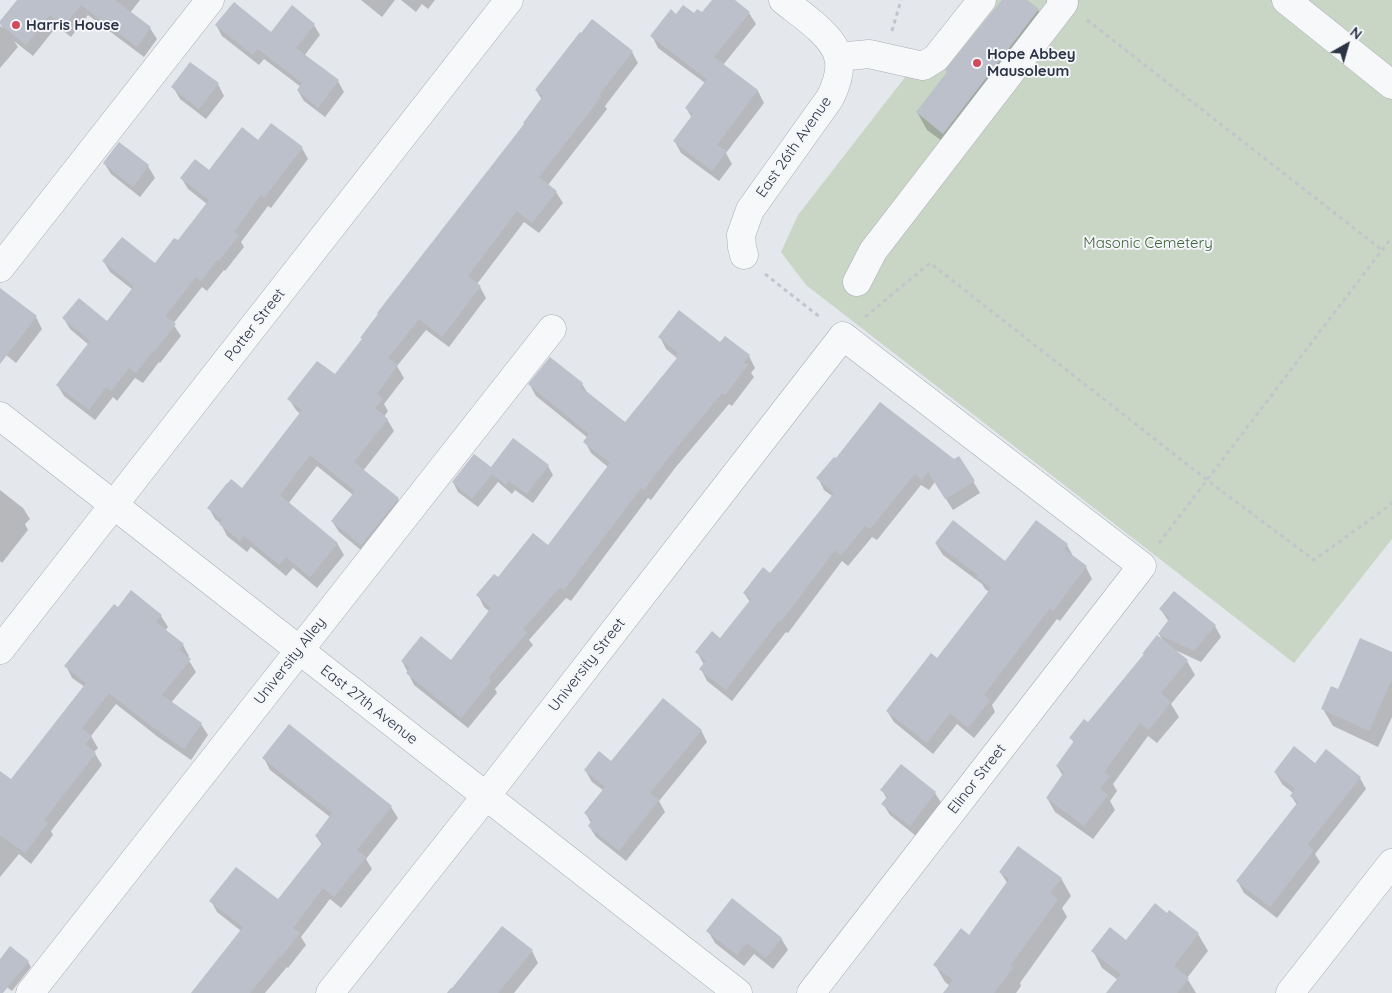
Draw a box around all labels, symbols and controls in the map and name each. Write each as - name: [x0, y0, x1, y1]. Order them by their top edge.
- place label: Harris House: [26, 16, 119, 34]
- marker: Harris House: [10, 19, 22, 31]
- north arrow: [1322, 20, 1372, 70]
- text: N: [1347, 23, 1366, 43]
- place label: Hope Abbey Mausoleum: [987, 45, 1076, 80]
- marker: Hope Abbey Mausoleum: [971, 57, 983, 69]
- street label: East 26th Avenue: [752, 93, 836, 201]
- park label: Masonic Cemetery: [1083, 234, 1213, 252]
- street label: Potter Street: [221, 285, 289, 365]
- street label: University Alley: [250, 614, 330, 708]
- street label: University Street: [545, 615, 629, 715]
- street label: East 27th Avenue: [317, 661, 421, 749]
- street label: Elinor Street: [944, 740, 1010, 818]

